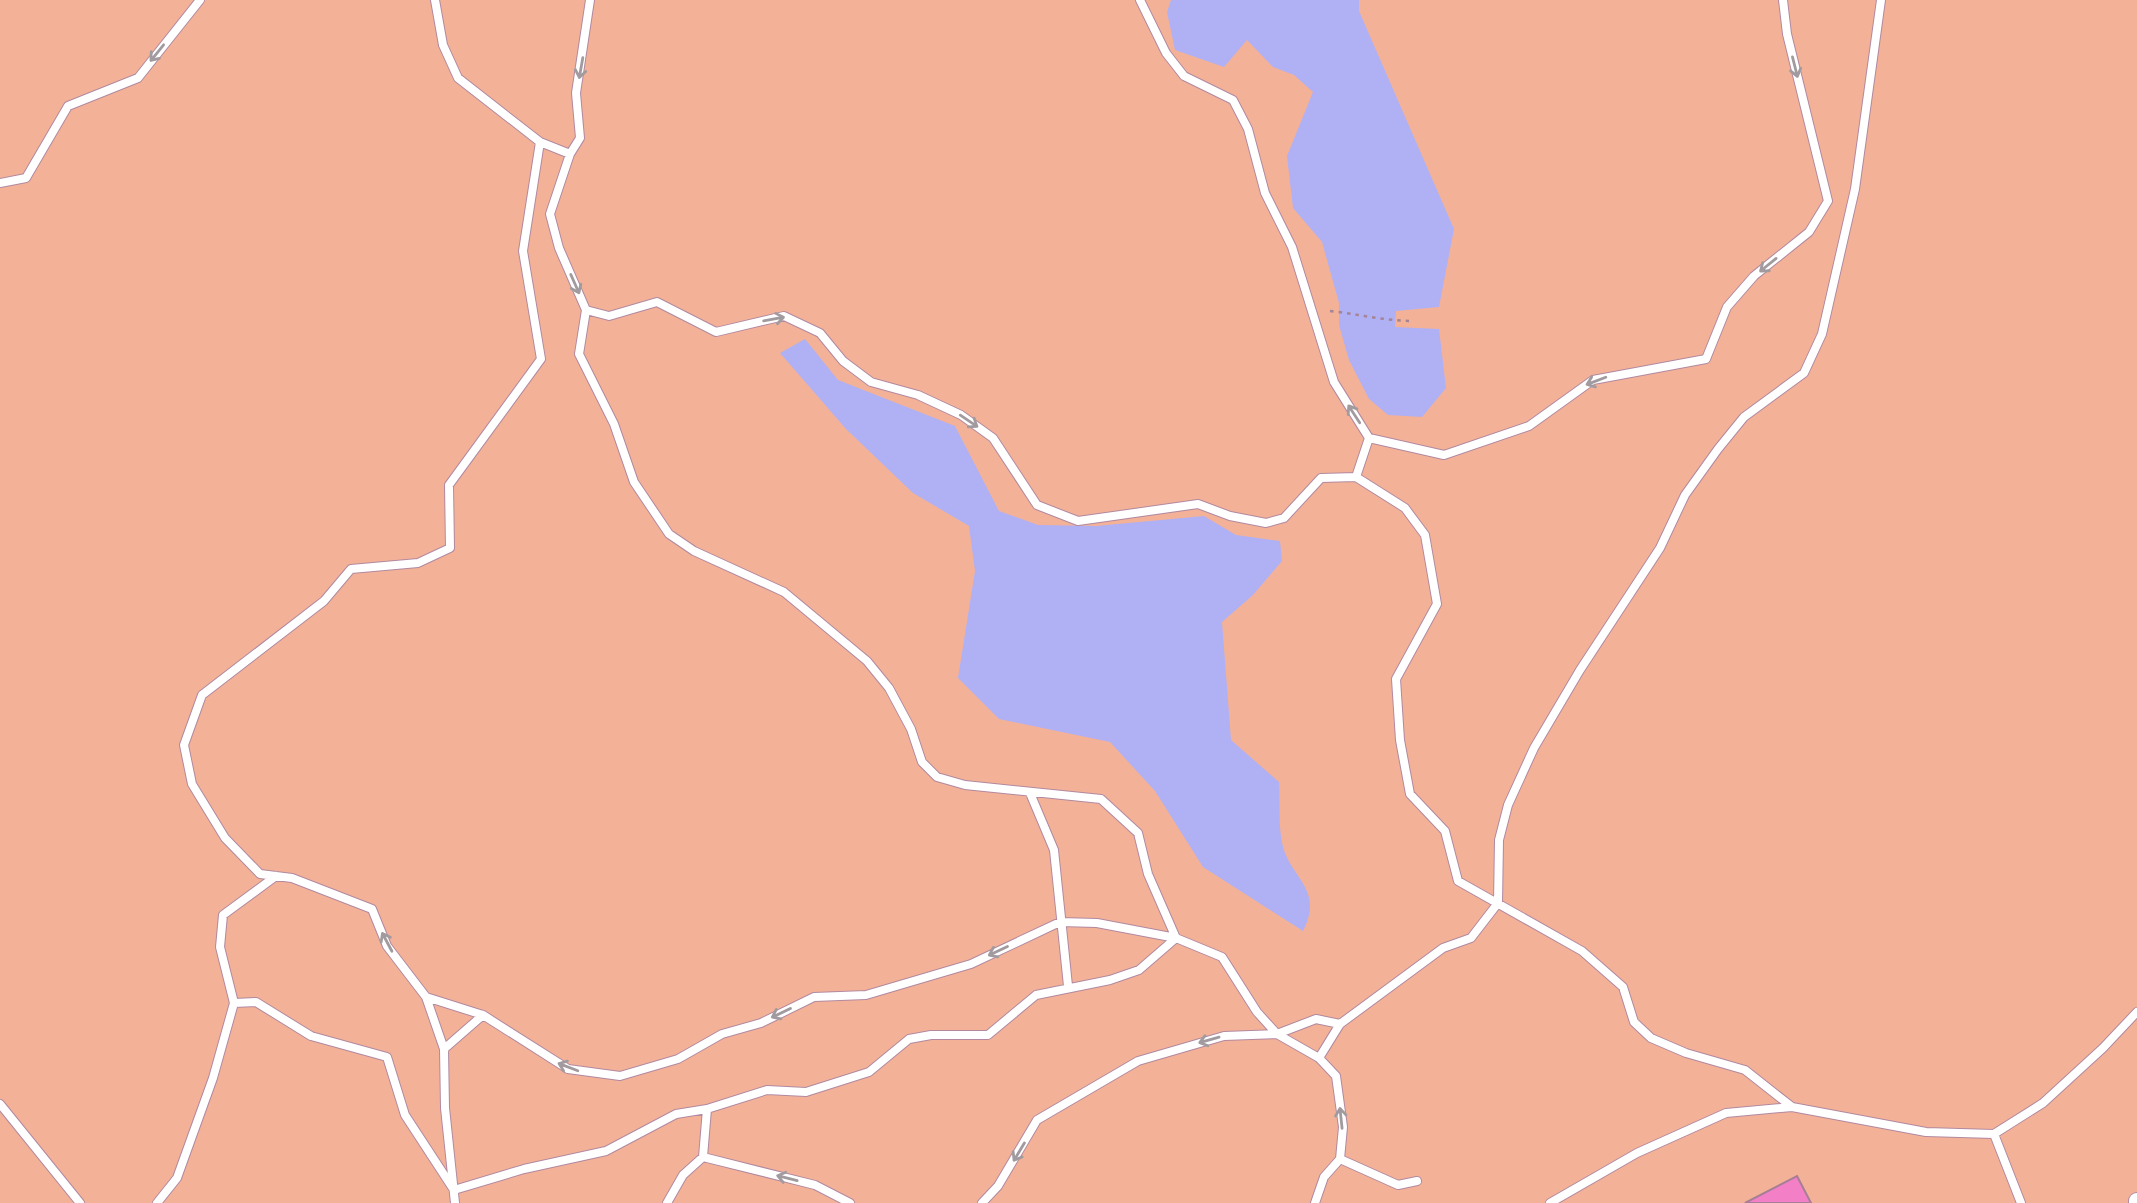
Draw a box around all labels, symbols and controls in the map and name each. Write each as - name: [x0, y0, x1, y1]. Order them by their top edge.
- one-way arrow: [150, 44, 165, 62]
- one-way arrow: [1789, 55, 1802, 78]
- one-way arrow: [573, 56, 587, 78]
- one-way arrow: [1759, 257, 1777, 273]
- one-way arrow: [569, 272, 582, 294]
- one-way arrow: [762, 312, 785, 325]
- one-way arrow: [1586, 376, 1607, 389]
- one-way arrow: [1346, 405, 1361, 424]
- one-way arrow: [959, 414, 978, 428]
- one-way arrow: [379, 932, 393, 953]
- one-way arrow: [988, 945, 1009, 958]
- one-way arrow: [771, 1007, 792, 1021]
- one-way arrow: [1198, 1035, 1220, 1048]
- one-way arrow: [558, 1059, 579, 1072]
- one-way arrow: [1334, 1107, 1347, 1130]
- one-way arrow: [1011, 1141, 1025, 1161]
- one-way arrow: [776, 1171, 799, 1184]

